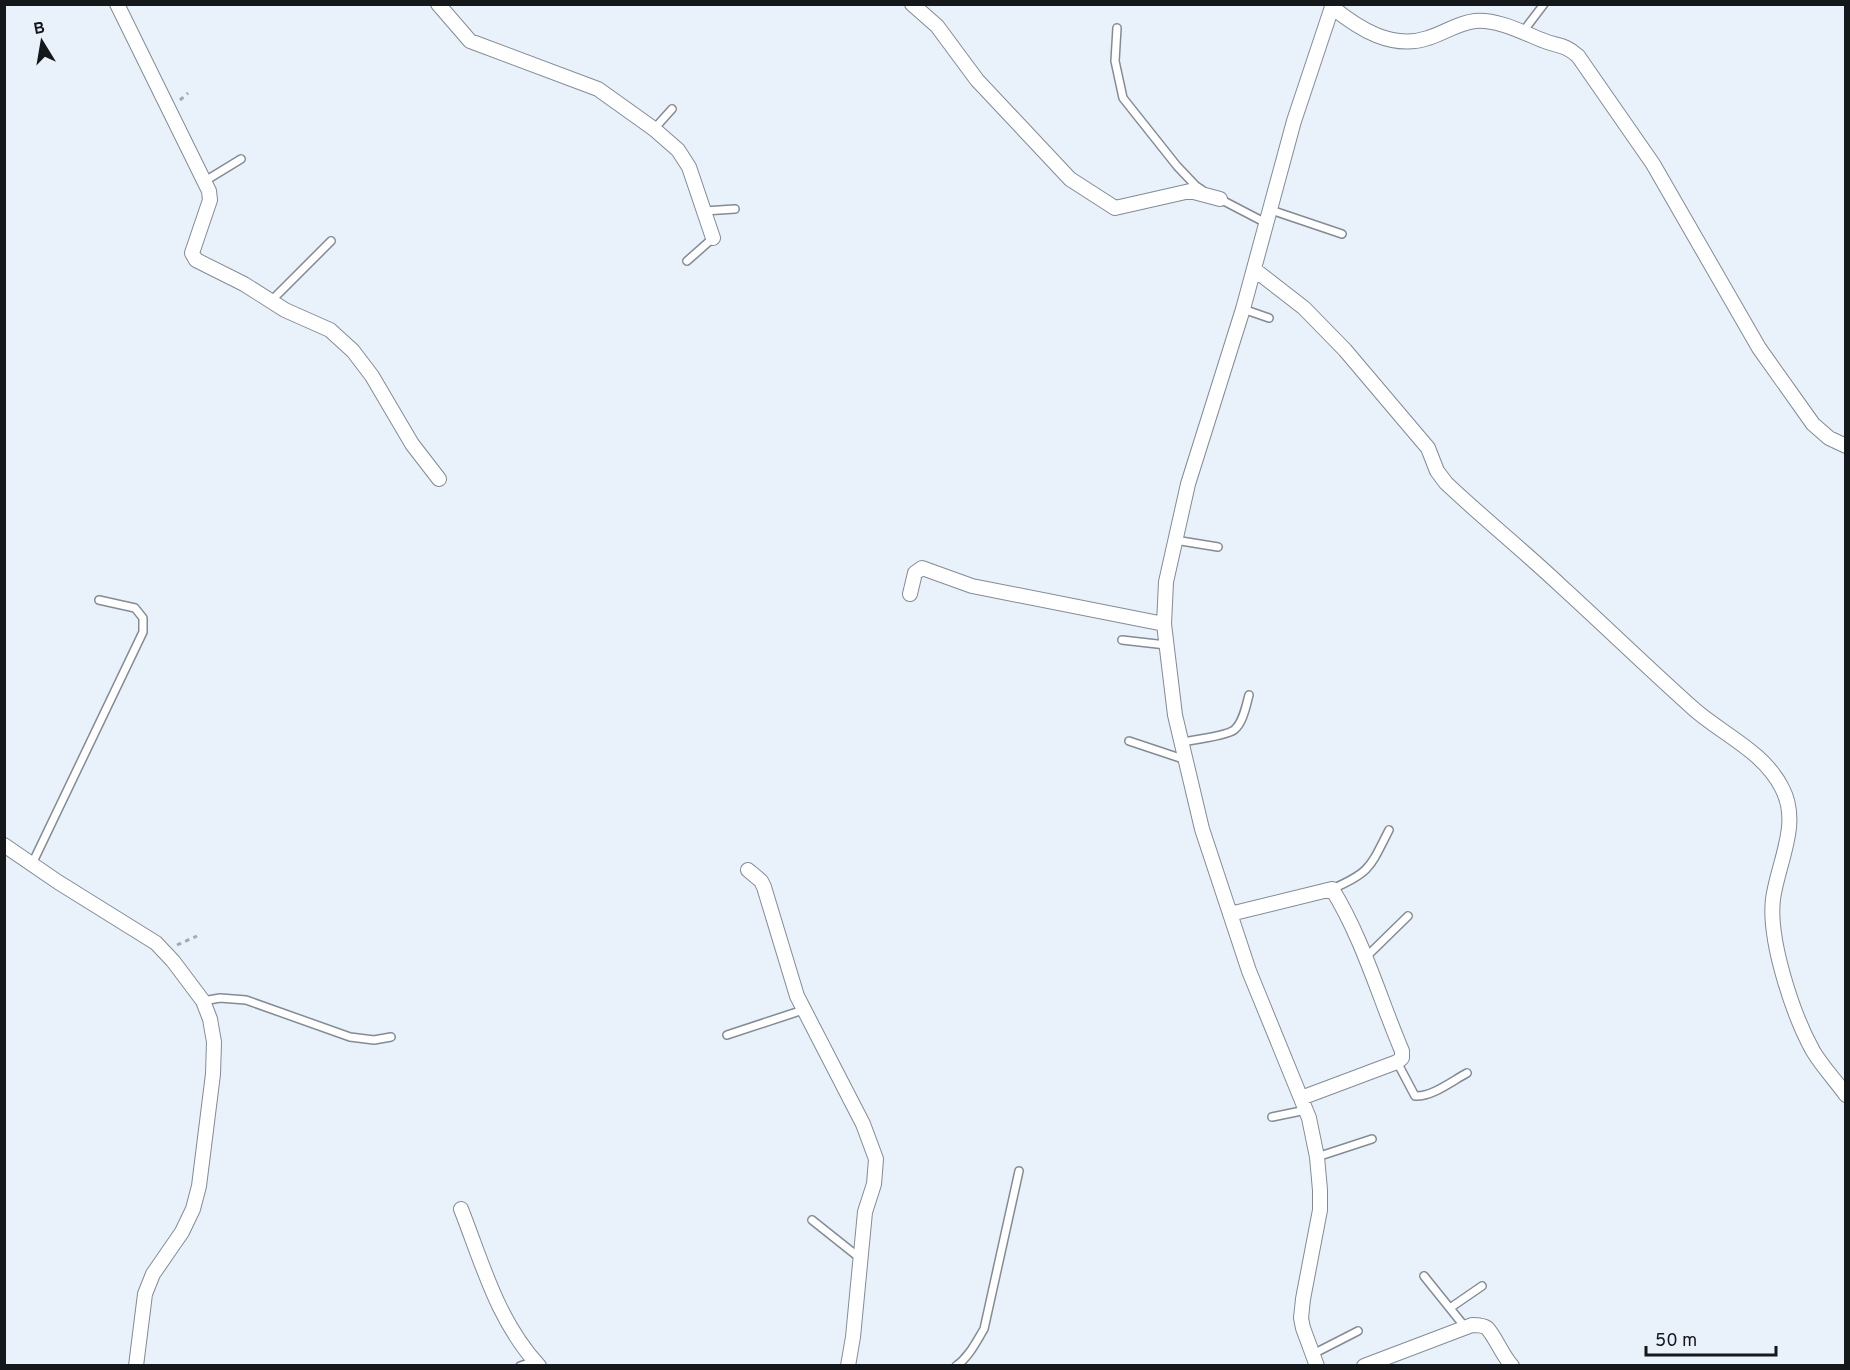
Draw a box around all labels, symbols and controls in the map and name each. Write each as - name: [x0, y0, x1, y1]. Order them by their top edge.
- north arrow: [12, 12, 72, 72]
- text: B: [32, 18, 47, 40]
- scale bar: [1646, 1319, 1776, 1357]
- text: 50 m: [1655, 1330, 1697, 1353]

